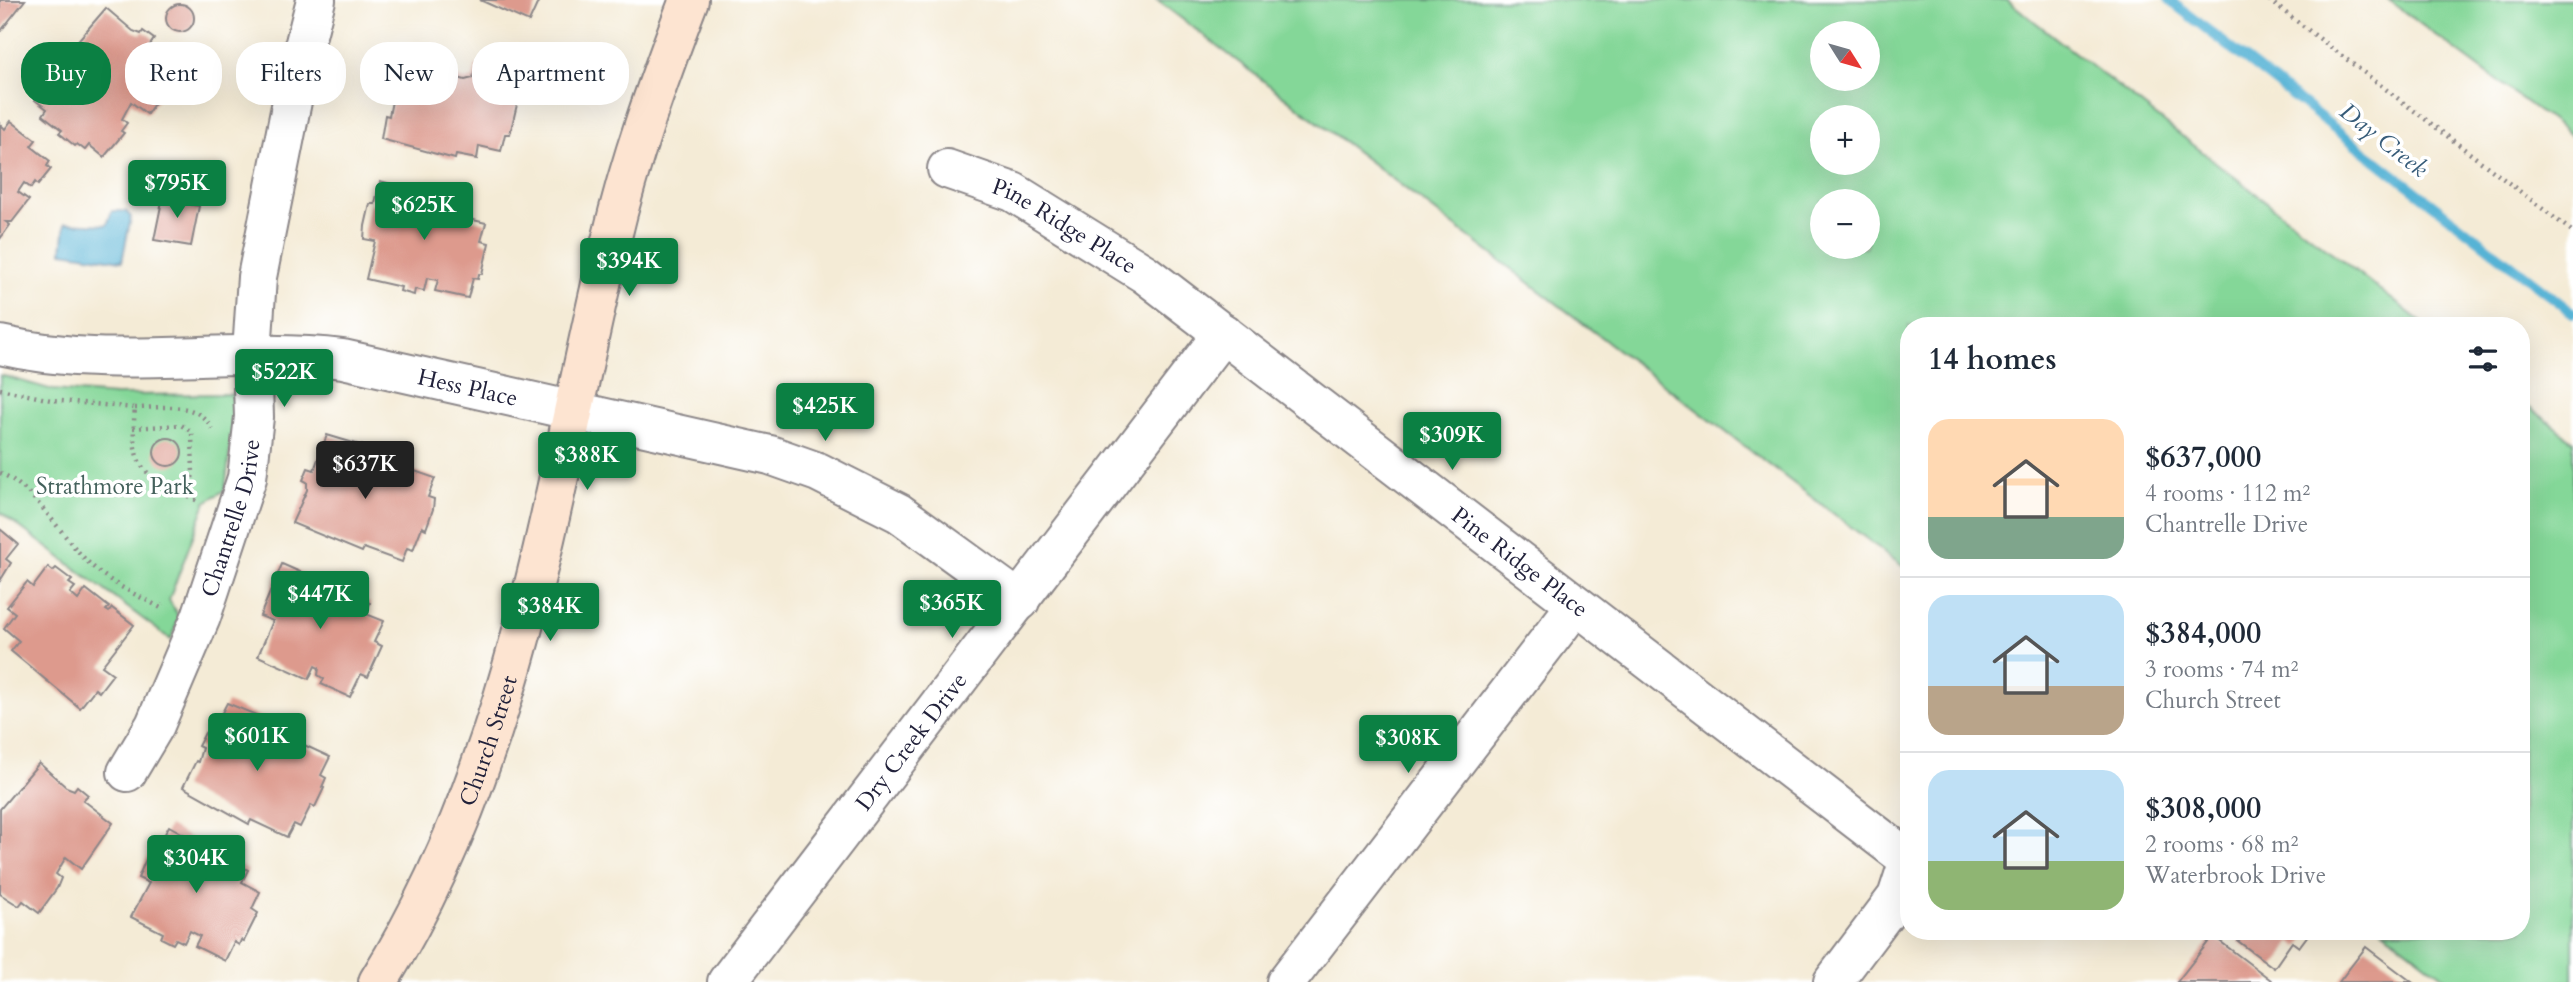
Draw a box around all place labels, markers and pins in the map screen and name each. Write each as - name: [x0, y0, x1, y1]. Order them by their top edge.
- pin: $795K: [128, 160, 226, 220]
- pin: $625K: [375, 182, 473, 242]
- pin: $394K: [580, 238, 678, 298]
- pin: $522K: [235, 350, 333, 409]
- pin: $425K: [776, 384, 874, 443]
- pin: $309K: [1403, 412, 1501, 472]
- pin: $388K: [538, 433, 636, 492]
- pin: $637K: [316, 442, 414, 501]
- pin: $447K: [271, 572, 369, 631]
- pin: $365K: [903, 580, 1001, 640]
- pin: $384K: [501, 584, 599, 643]
- pin: $601K: [208, 714, 306, 773]
- pin: $308K: [1359, 716, 1457, 775]
- pin: $304K: [147, 836, 245, 895]

